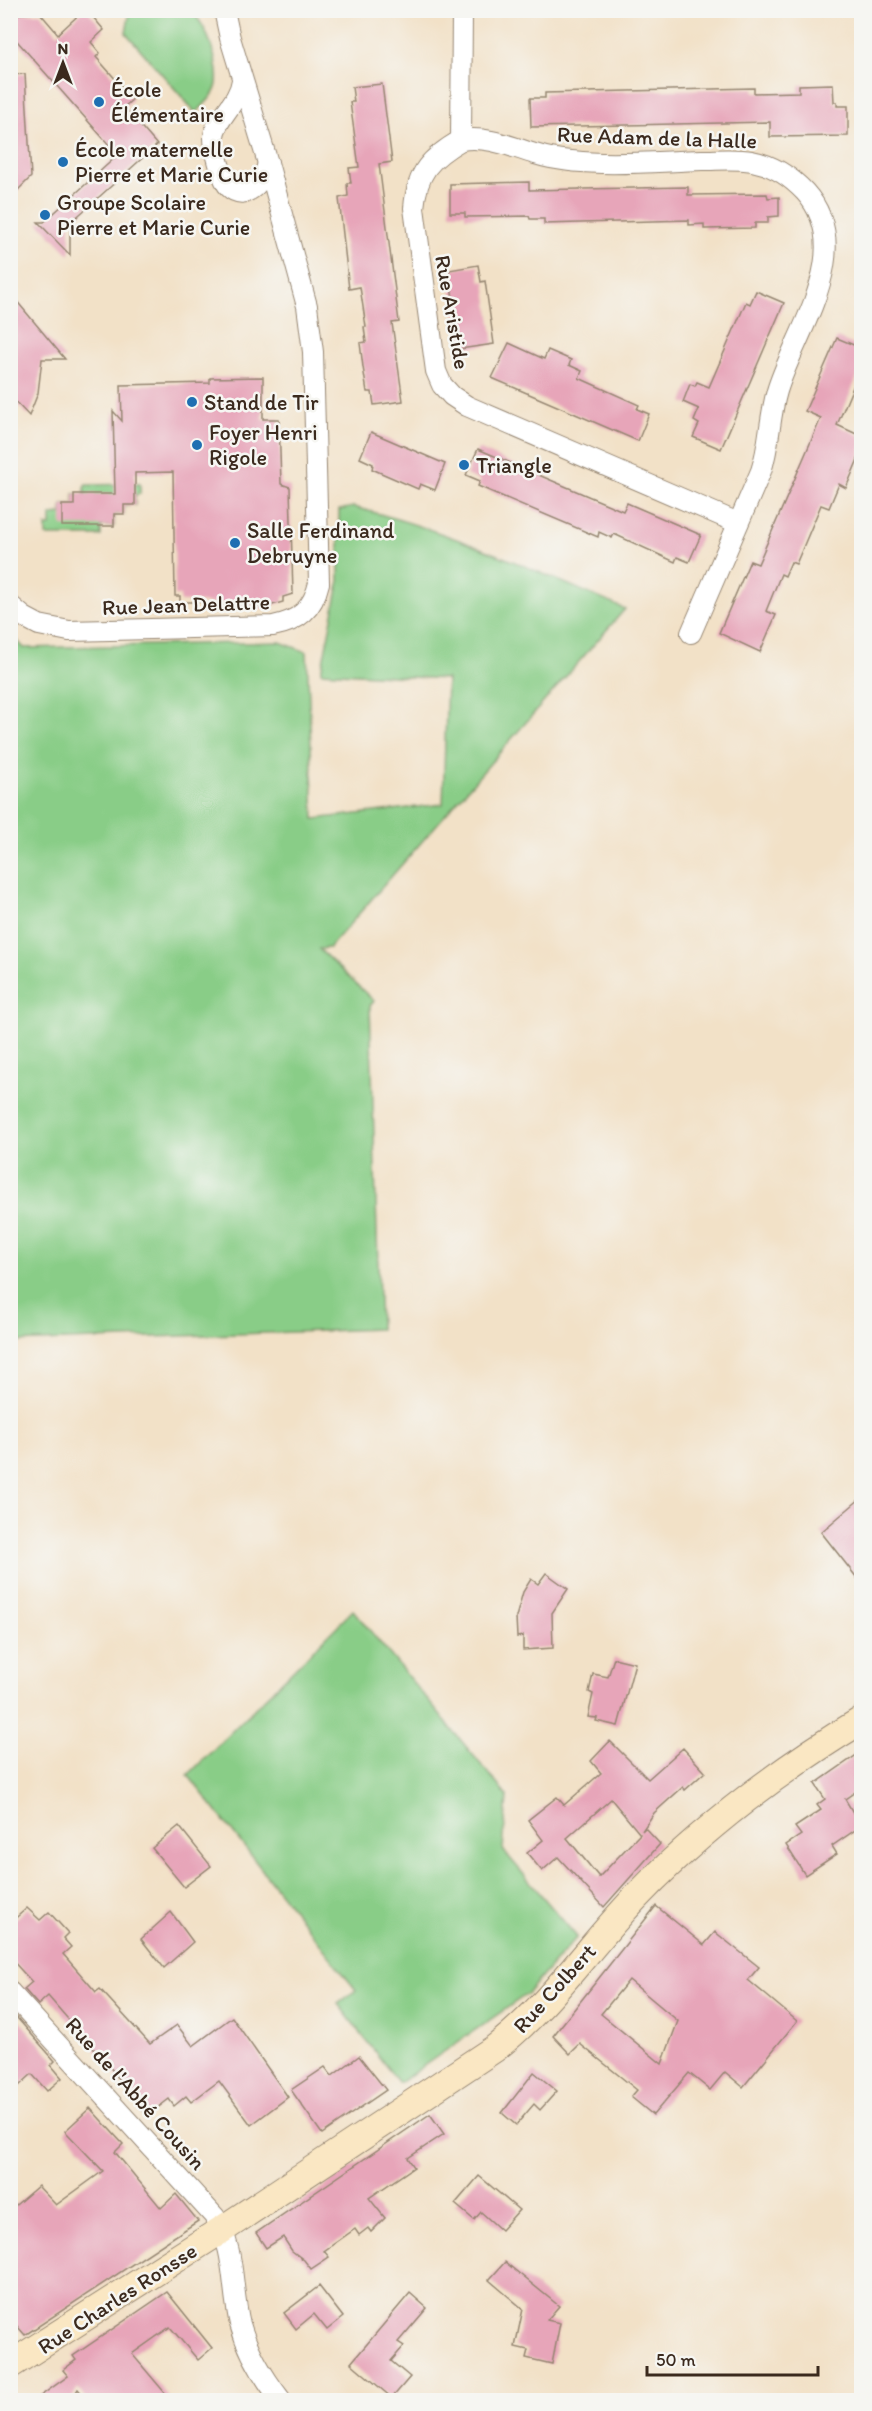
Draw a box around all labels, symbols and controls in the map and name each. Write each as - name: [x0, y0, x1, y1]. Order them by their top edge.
- north arrow: [33, 33, 93, 93]
- text: N: [58, 39, 68, 58]
- place label: École Élémentaire: [111, 76, 224, 128]
- marker: École Élémentaire: [92, 95, 106, 109]
- street label: Rue Adam de la Halle: [556, 121, 757, 154]
- place label: École maternelle Pierre et Marie Curie: [75, 136, 268, 188]
- marker: École maternelle Pierre et Marie Curie: [56, 155, 70, 169]
- place label: Groupe Scolaire Pierre et Marie Curie: [57, 189, 250, 241]
- marker: Groupe Scolaire Pierre et Marie Curie: [38, 208, 52, 222]
- street label: Rue Aristide: [429, 253, 476, 371]
- place label: Stand de Tir: [204, 389, 319, 416]
- marker: Stand de Tir: [185, 395, 199, 409]
- place label: Foyer Henri Rigole: [209, 419, 318, 471]
- marker: Foyer Henri Rigole: [190, 438, 204, 452]
- place label: Triangle: [476, 452, 552, 479]
- marker: Triangle: [457, 458, 471, 472]
- place label: Salle Ferdinand Debruyne: [247, 517, 394, 569]
- marker: Salle Ferdinand Debruyne: [228, 536, 242, 550]
- street label: Rue Jean Delattre: [102, 588, 270, 621]
- street label: Rue Colbert: [507, 1938, 602, 2039]
- street label: Rue de l'Abbé Cousin: [60, 2011, 212, 2176]
- street label: Rue Charles Ronsse: [33, 2237, 202, 2360]
- scale bar: [647, 2339, 818, 2377]
- text: 50 m: [656, 2349, 696, 2371]

